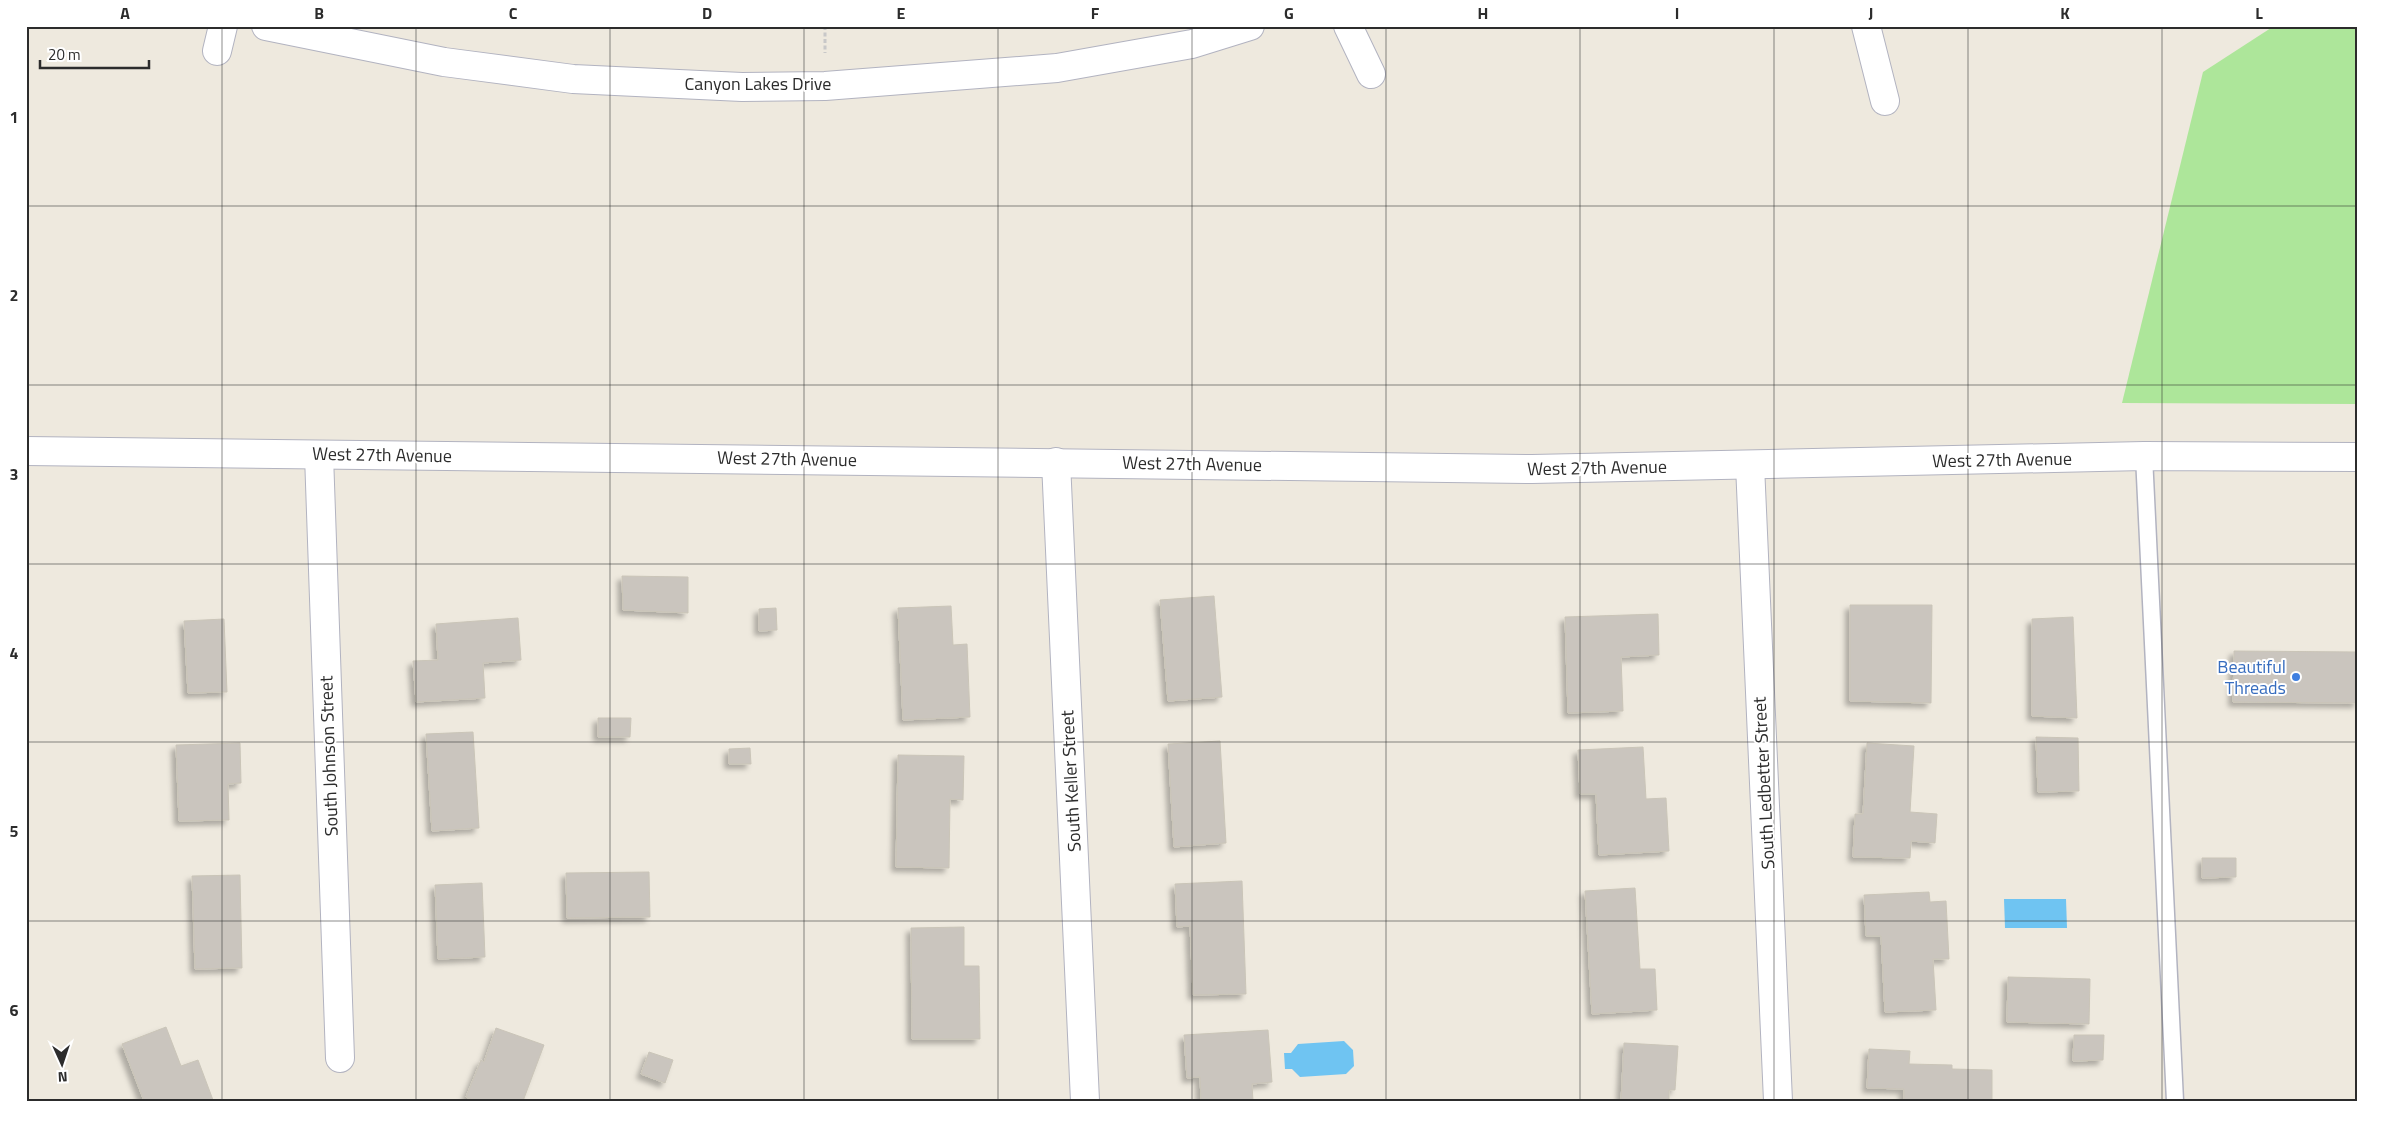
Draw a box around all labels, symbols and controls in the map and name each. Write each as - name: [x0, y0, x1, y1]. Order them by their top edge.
- text: A: [120, 1, 130, 25]
- text: B: [314, 1, 324, 25]
- text: C: [509, 1, 518, 25]
- text: D: [702, 1, 712, 25]
- text: E: [897, 1, 906, 25]
- text: F: [1091, 1, 1100, 25]
- text: G: [1284, 1, 1294, 25]
- text: H: [1478, 1, 1488, 25]
- text: I: [1675, 1, 1679, 25]
- text: J: [1869, 1, 1873, 25]
- text: K: [2060, 1, 2070, 25]
- text: L: [2255, 1, 2263, 25]
- scale bar: [40, 38, 149, 70]
- text: 20 m: [48, 43, 81, 66]
- street label: Canyon Lakes Drive: [685, 70, 831, 97]
- text: 1: [10, 105, 18, 129]
- text: 2: [10, 283, 18, 307]
- street label: West 27th Avenue: [312, 440, 452, 469]
- street label: West 27th Avenue: [717, 444, 857, 473]
- street label: West 27th Avenue: [1932, 445, 2072, 474]
- street label: West 27th Avenue: [1122, 449, 1262, 478]
- street label: West 27th Avenue: [1527, 453, 1667, 482]
- text: 3: [10, 462, 18, 486]
- text: 4: [10, 641, 19, 665]
- place label: Beautiful Threads: [2217, 653, 2286, 701]
- marker: Beautiful Threads: [2290, 671, 2302, 683]
- street label: South Johnson Street: [312, 675, 345, 837]
- street label: South Ledbetter Street: [1745, 695, 1782, 870]
- street label: South Keller Street: [1053, 709, 1088, 853]
- text: 5: [10, 819, 19, 843]
- text: 6: [10, 998, 19, 1022]
- north arrow: [38, 1040, 88, 1090]
- text: N: [57, 1067, 68, 1088]

